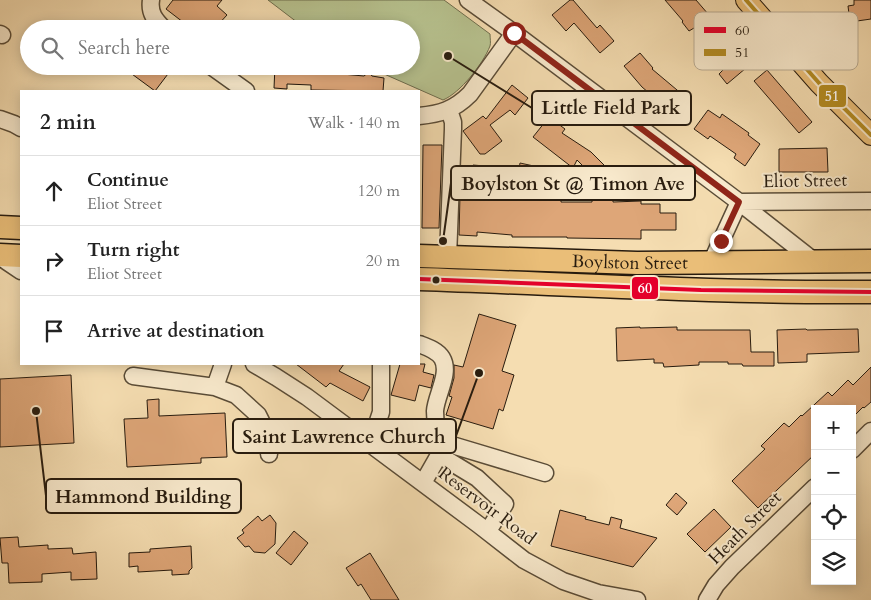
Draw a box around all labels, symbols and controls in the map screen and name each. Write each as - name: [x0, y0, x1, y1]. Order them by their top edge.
- legend: [694, 12, 858, 70]
- search box: [20, 20, 420, 75]
- text: 60: [735, 21, 749, 40]
- route start: [503, 22, 526, 45]
- icon: search: [38, 34, 66, 62]
- text: Search here: [78, 35, 170, 61]
- text: 51: [735, 43, 749, 62]
- line badge: 51: [818, 84, 847, 108]
- text: 51: [825, 87, 839, 106]
- callout: Little Field Park: [532, 91, 691, 125]
- text: Little Field Park: [541, 95, 681, 121]
- text: 2 min: [40, 108, 96, 137]
- text: Walk · 140 m: [308, 112, 400, 134]
- callout: Boylston St @ Timon Ave: [451, 166, 695, 200]
- text: Continue: [87, 167, 169, 193]
- street label: Eliot Street: [763, 168, 848, 194]
- text: Boylston St @ Timon Ave: [461, 171, 685, 197]
- icon: ahead: [40, 177, 68, 205]
- text: 120 m: [358, 180, 400, 202]
- text: Eliot Street: [87, 193, 162, 215]
- route end: [710, 230, 733, 253]
- text: Turn right: [87, 237, 179, 263]
- icon: right: [40, 247, 68, 275]
- street label: Boylston Street: [572, 248, 688, 276]
- text: 20 m: [366, 250, 400, 272]
- text: Eliot Street: [87, 263, 162, 285]
- unlabelled marker: [431, 275, 441, 285]
- line badge: 60: [631, 276, 659, 300]
- text: 60: [638, 279, 652, 298]
- icon: arrive: [40, 317, 68, 345]
- text: Arrive at destination: [87, 318, 264, 344]
- map controls: [811, 405, 856, 585]
- button: +: [811, 405, 856, 450]
- callout: Saint Lawrence Church: [233, 419, 456, 453]
- text: Saint Lawrence Church: [242, 424, 446, 450]
- button: −: [811, 450, 856, 495]
- street label: Reservoir Road: [433, 461, 541, 551]
- callout: Hammond Building: [46, 479, 241, 513]
- text: Hammond Building: [55, 484, 232, 510]
- street label: Heath Street: [703, 485, 788, 570]
- button: locate: [811, 495, 856, 540]
- button: layers: [811, 540, 856, 585]

